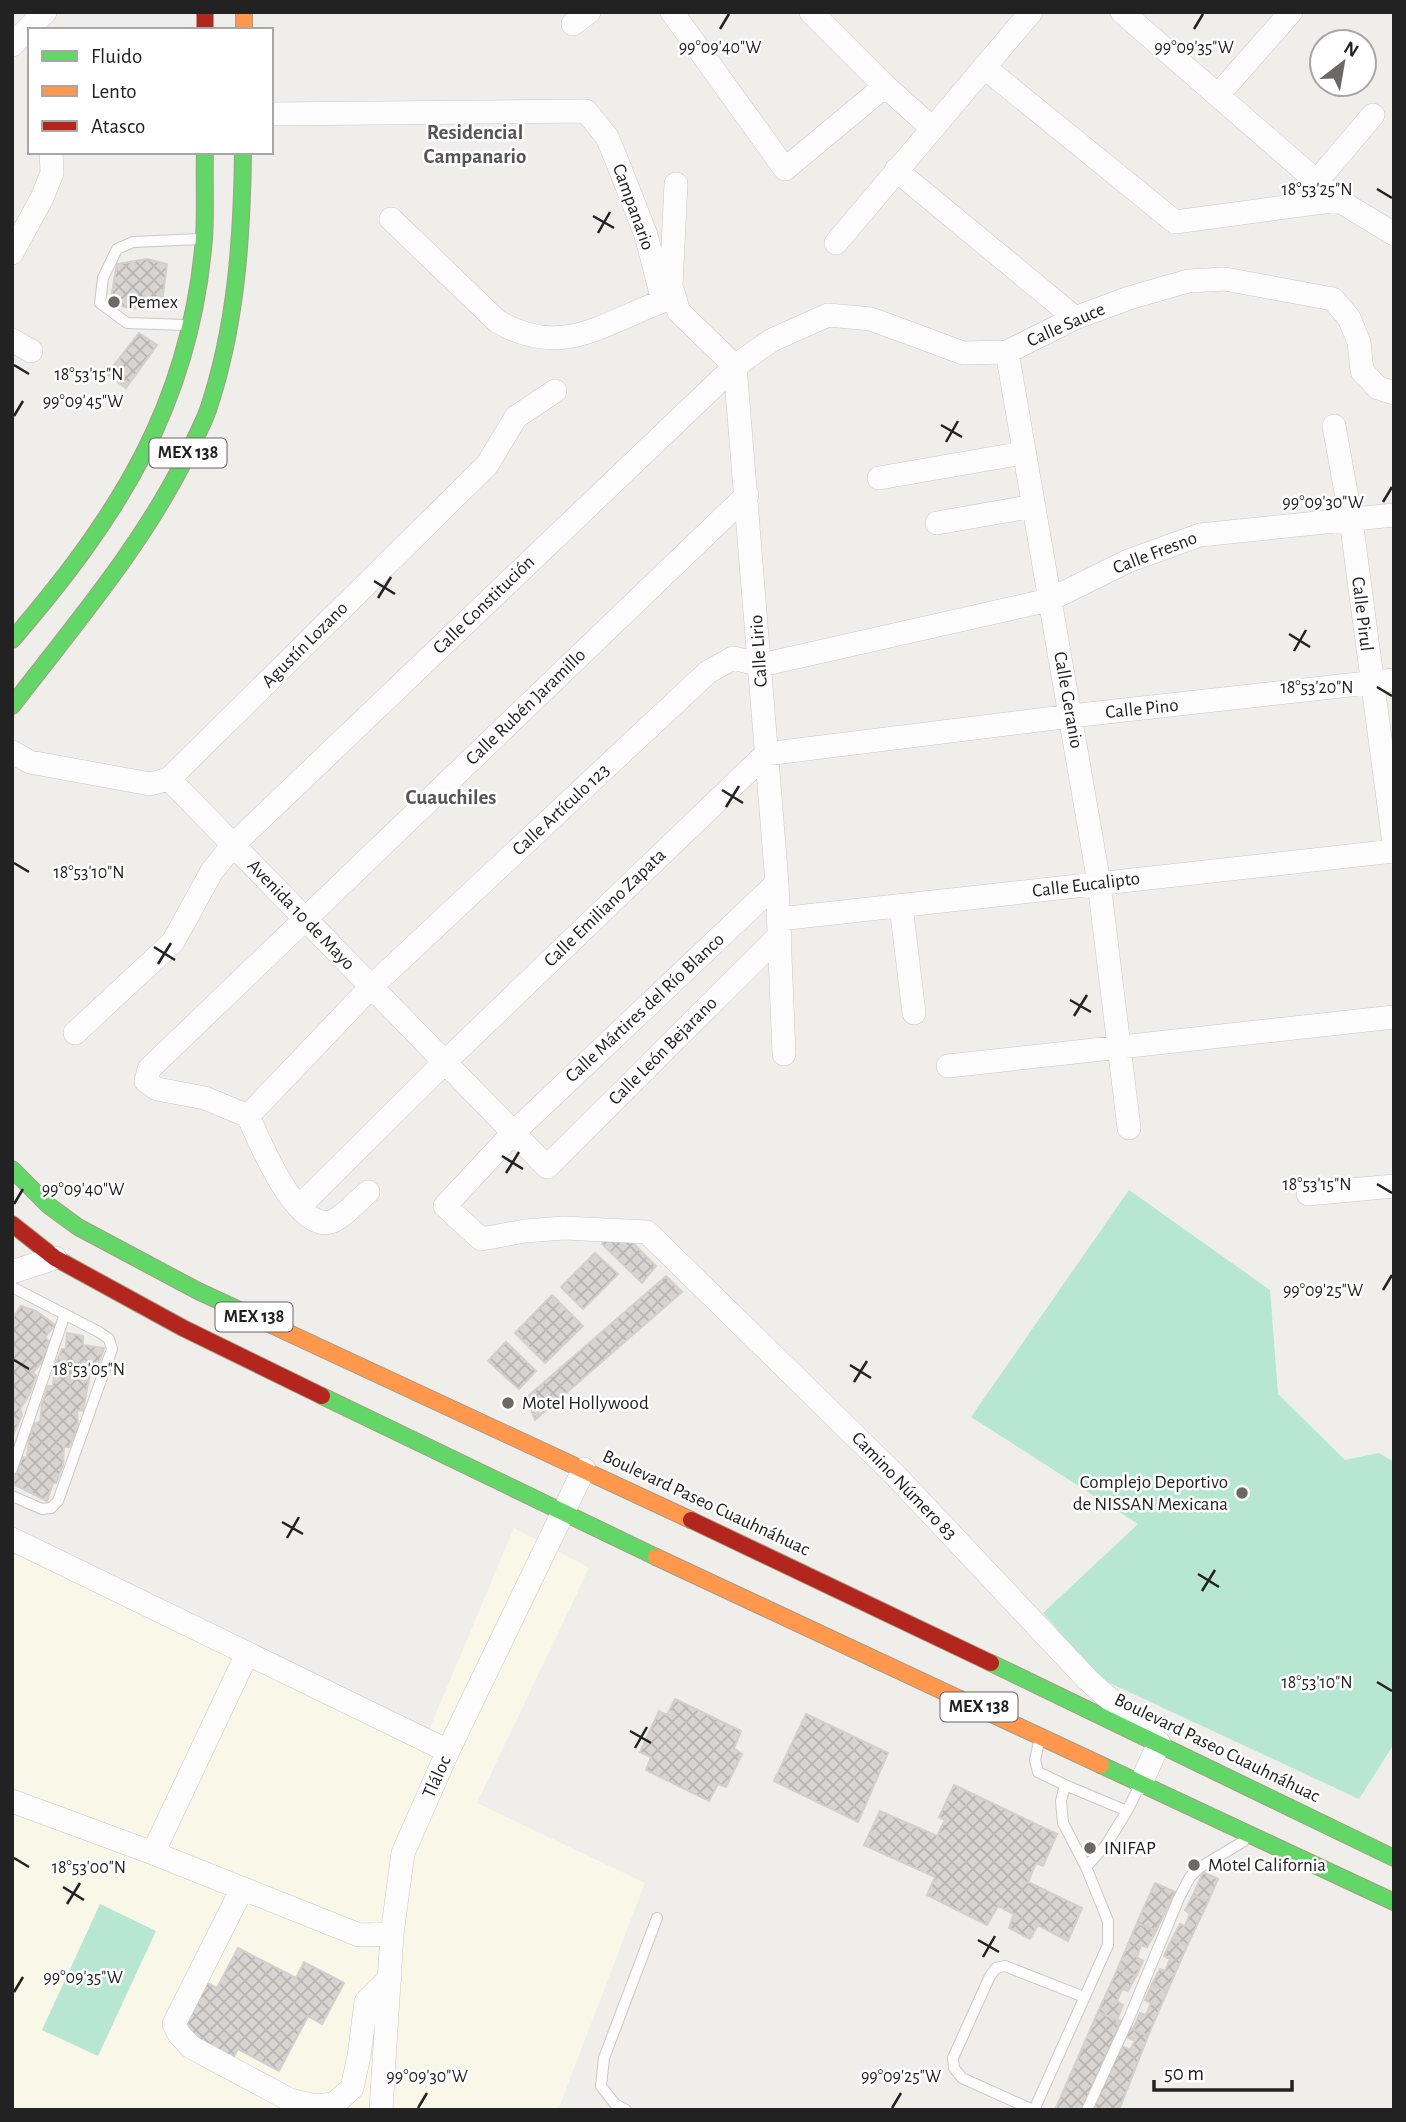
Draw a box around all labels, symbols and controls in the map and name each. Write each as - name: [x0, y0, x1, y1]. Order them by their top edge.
- legend: [28, 28, 273, 154]
- north arrow: [1308, 28, 1378, 98]
- text: N: [1340, 38, 1362, 61]
- text: 99°09'40"W: [679, 39, 761, 57]
- text: 99°09'35"W: [1154, 39, 1234, 57]
- text: Fluido: [91, 46, 142, 67]
- text: Lento: [91, 81, 137, 102]
- text: Atasco: [91, 116, 145, 137]
- district label: Residencial Campanario: [424, 122, 526, 167]
- street label: Campanario: [609, 161, 657, 253]
- text: 18°53'25"N: [1282, 181, 1352, 199]
- place label: Pemex: [128, 293, 178, 312]
- marker: Pemex: [106, 294, 122, 310]
- street label: Calle Sauce: [1024, 299, 1108, 351]
- text: 18°53'15"N: [55, 366, 123, 384]
- text: 99°09'45"W: [43, 393, 123, 411]
- road number: MEX 138: [150, 438, 227, 467]
- text: 99°09'30"W: [1282, 494, 1364, 512]
- street label: Calle Fresno: [1110, 528, 1200, 578]
- street label: Calle Constitución: [430, 552, 538, 658]
- street label: Calle Pirul: [1348, 576, 1376, 652]
- street label: Agustín Lozano: [258, 598, 352, 692]
- street label: Calle Lirio: [747, 614, 771, 688]
- street label: Calle Rubén Jaramillo: [462, 645, 590, 769]
- street label: Calle Geranio: [1050, 650, 1086, 750]
- text: 18°53'20"N: [1281, 679, 1353, 697]
- street label: Calle Pino: [1104, 696, 1180, 722]
- street label: Calle Artículo 123: [509, 761, 613, 859]
- district label: Cuauchiles: [406, 787, 496, 808]
- street label: Calle Emiliano Zapata: [541, 845, 670, 971]
- street label: Avenida 10 de Mayo: [244, 856, 358, 974]
- text: 18°53'10"N: [54, 864, 124, 882]
- street label: Calle Eucalipto: [1031, 869, 1141, 901]
- street label: Calle Mártires del Río Blanco: [562, 930, 728, 1086]
- street label: Calle León Bejarano: [605, 993, 721, 1109]
- text: 18°53'15"N: [1283, 1176, 1351, 1194]
- text: 99°09'40"W: [42, 1181, 124, 1199]
- text: 99°09'25"W: [1283, 1282, 1363, 1300]
- road number: MEX 138: [216, 1302, 292, 1332]
- text: 18°53'05"N: [53, 1361, 125, 1379]
- place label: Motel Hollywood: [522, 1394, 649, 1413]
- marker: Motel Hollywood: [500, 1395, 516, 1411]
- street label: Camino Número 83: [848, 1428, 960, 1544]
- street label: Boulevard Paseo Cuauhnáhuac: [600, 1447, 812, 1559]
- place label: Complejo Deportivo de NISSAN Mexicana: [1073, 1473, 1228, 1514]
- marker: Complejo Deportivo de NISSAN Mexicana: [1234, 1485, 1250, 1501]
- text: 18°53'10"N: [1282, 1674, 1352, 1692]
- street label: Boulevard Paseo Cuauhnáhuac: [1111, 1690, 1323, 1806]
- road number: MEX 138: [940, 1692, 1018, 1722]
- street label: Tláloc: [419, 1753, 455, 1801]
- place label: INIFAP: [1104, 1839, 1156, 1858]
- marker: INIFAP: [1082, 1840, 1098, 1856]
- place label: Motel California: [1208, 1856, 1326, 1875]
- marker: Motel California: [1186, 1857, 1202, 1873]
- text: 18°53'00"N: [52, 1859, 126, 1877]
- text: 99°09'35"W: [43, 1969, 123, 1987]
- scale bar: [1154, 2048, 1292, 2092]
- text: 50 m: [1164, 2063, 1204, 2084]
- text: 99°09'30"W: [386, 2068, 468, 2086]
- text: 99°09'25"W: [861, 2068, 941, 2086]

